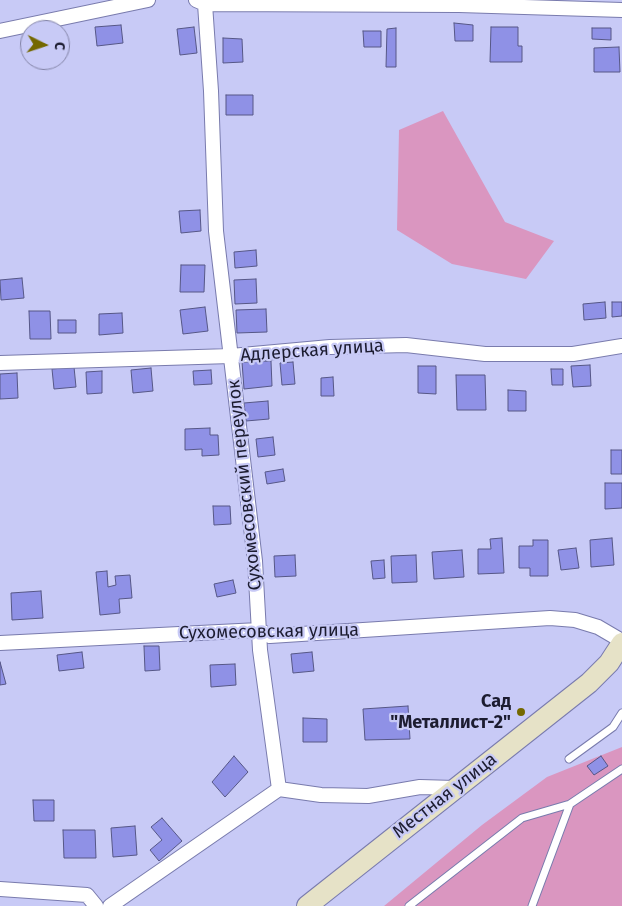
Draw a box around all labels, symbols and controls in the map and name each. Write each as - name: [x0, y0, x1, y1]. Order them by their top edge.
- north arrow: [20, 20, 70, 70]
- text: С: [51, 41, 68, 51]
- street label: Адлерская улица: [240, 335, 384, 367]
- street label: Сухомесовский переулок: [223, 379, 267, 591]
- street label: Сухомесовская улица: [179, 620, 359, 644]
- place label: Сад "Металлист-2": [390, 691, 511, 734]
- marker: Сад "Металлист-2": [515, 706, 527, 718]
- street label: Местная улица: [389, 749, 501, 843]

